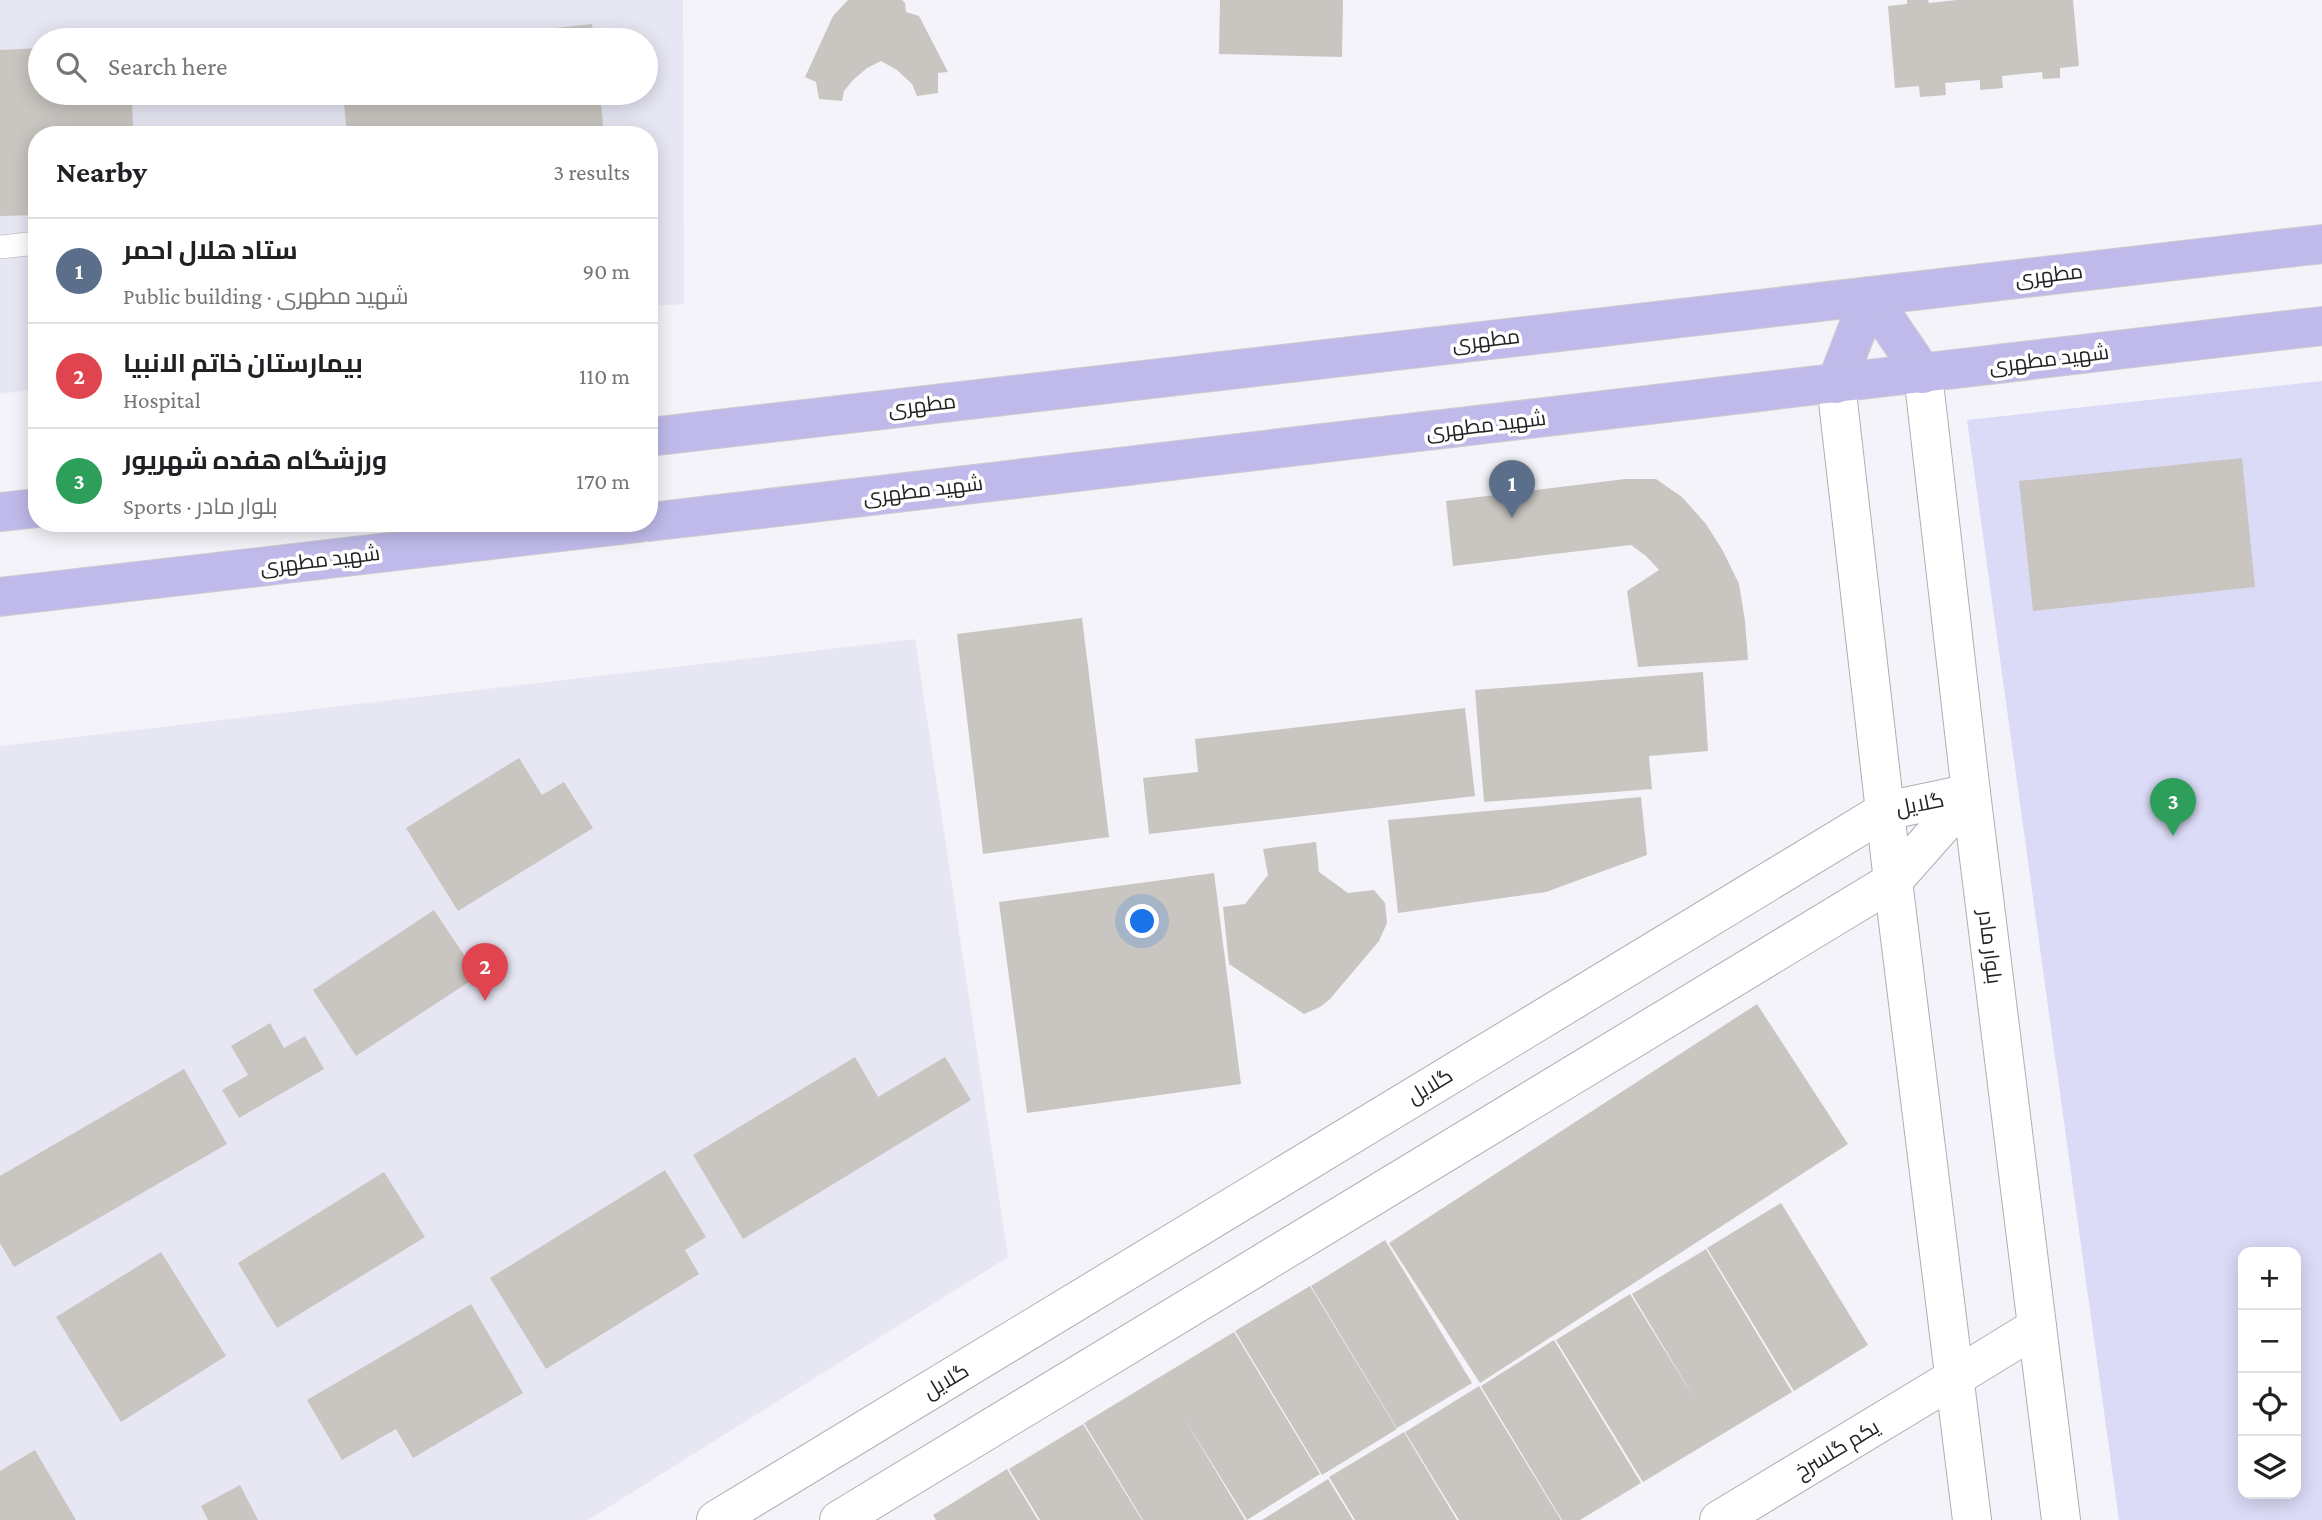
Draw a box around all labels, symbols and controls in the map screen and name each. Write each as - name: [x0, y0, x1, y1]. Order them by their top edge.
- search box: [28, 28, 658, 105]
- icon: search: [52, 48, 90, 86]
- text: Search here: [108, 52, 227, 81]
- text: Nearby: [56, 155, 147, 188]
- text: 3 results: [553, 159, 630, 185]
- text: ستاد هلال احمر: [123, 236, 298, 265]
- text: 1: [75, 258, 83, 284]
- text: 90 m: [583, 258, 630, 284]
- street label: مطهری: [2014, 259, 2084, 292]
- text: Public building · شهید مطهری: [123, 283, 409, 309]
- street label: مطهری: [1451, 324, 1521, 357]
- street label: شهید مطهری: [1988, 340, 2111, 379]
- text: بیمارستان خاتم الانبیا: [123, 349, 363, 378]
- text: 2: [73, 363, 85, 389]
- text: 110 m: [579, 363, 630, 389]
- text: Hospital: [123, 387, 201, 413]
- street label: مطهری: [887, 389, 957, 422]
- street label: شهید مطهری: [1425, 406, 1548, 445]
- text: ورزشگاه هفده شهریور: [123, 446, 387, 475]
- pin: 1: [1489, 460, 1535, 518]
- text: 3: [73, 468, 85, 494]
- text: 170 m: [576, 468, 630, 494]
- street label: شهید مطهری: [862, 471, 985, 510]
- text: Sports · بلوار مادر: [123, 493, 278, 519]
- street label: شهید مطهری: [259, 541, 382, 580]
- pin: 3: [2150, 778, 2196, 836]
- street label: گلایل: [1894, 788, 1946, 821]
- your location: [1125, 904, 1159, 938]
- street label: بلوار مادر: [1973, 907, 2006, 986]
- pin: 2: [462, 943, 508, 1001]
- street label: گلایل: [1403, 1063, 1458, 1110]
- map controls: [2238, 1247, 2301, 1499]
- button: +: [2238, 1247, 2301, 1310]
- button: −: [2238, 1310, 2301, 1373]
- street label: گلایل: [919, 1358, 974, 1405]
- button: locate: [2238, 1373, 2301, 1436]
- street label: یکم گلسرخ: [1791, 1414, 1885, 1485]
- button: layers: [2238, 1436, 2301, 1499]

